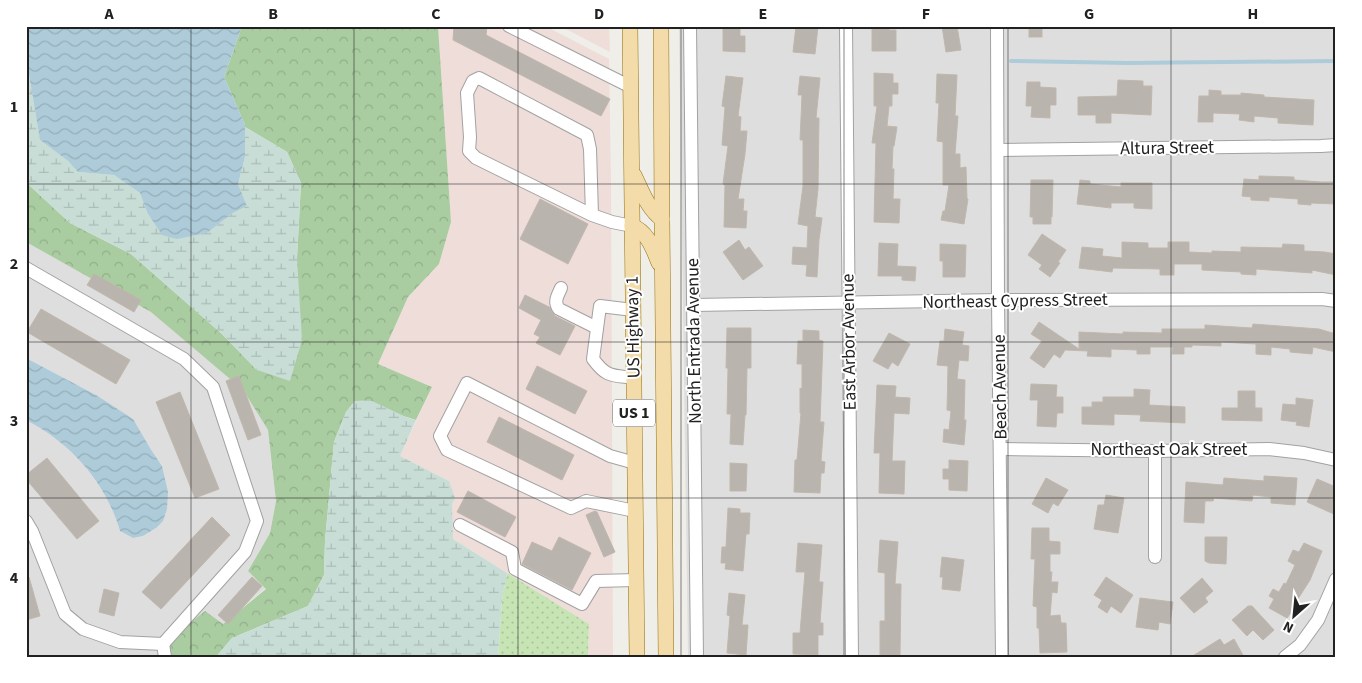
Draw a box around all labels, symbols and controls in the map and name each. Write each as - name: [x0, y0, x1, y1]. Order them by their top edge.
- text: A: [103, 3, 114, 25]
- text: B: [268, 3, 278, 25]
- text: C: [431, 3, 441, 25]
- text: D: [594, 3, 604, 25]
- text: E: [759, 3, 767, 25]
- text: F: [922, 3, 930, 25]
- text: G: [1084, 3, 1094, 25]
- text: H: [1248, 3, 1258, 25]
- text: 1: [10, 96, 18, 118]
- street label: Altura Street: [1120, 135, 1214, 161]
- text: 2: [10, 253, 18, 275]
- street label: North Entrada Avenue: [680, 258, 708, 424]
- street label: East Arbor Avenue: [835, 273, 863, 410]
- street label: US Highway 1: [620, 276, 646, 378]
- street label: Northeast Cypress Street: [922, 287, 1108, 315]
- street label: Beach Avenue: [987, 334, 1013, 440]
- road number: US 1: [613, 399, 655, 426]
- text: 3: [10, 410, 18, 432]
- street label: Northeast Oak Street: [1091, 437, 1247, 462]
- text: 4: [10, 567, 19, 589]
- north arrow: [1270, 590, 1320, 640]
- text: N: [1280, 616, 1297, 638]

